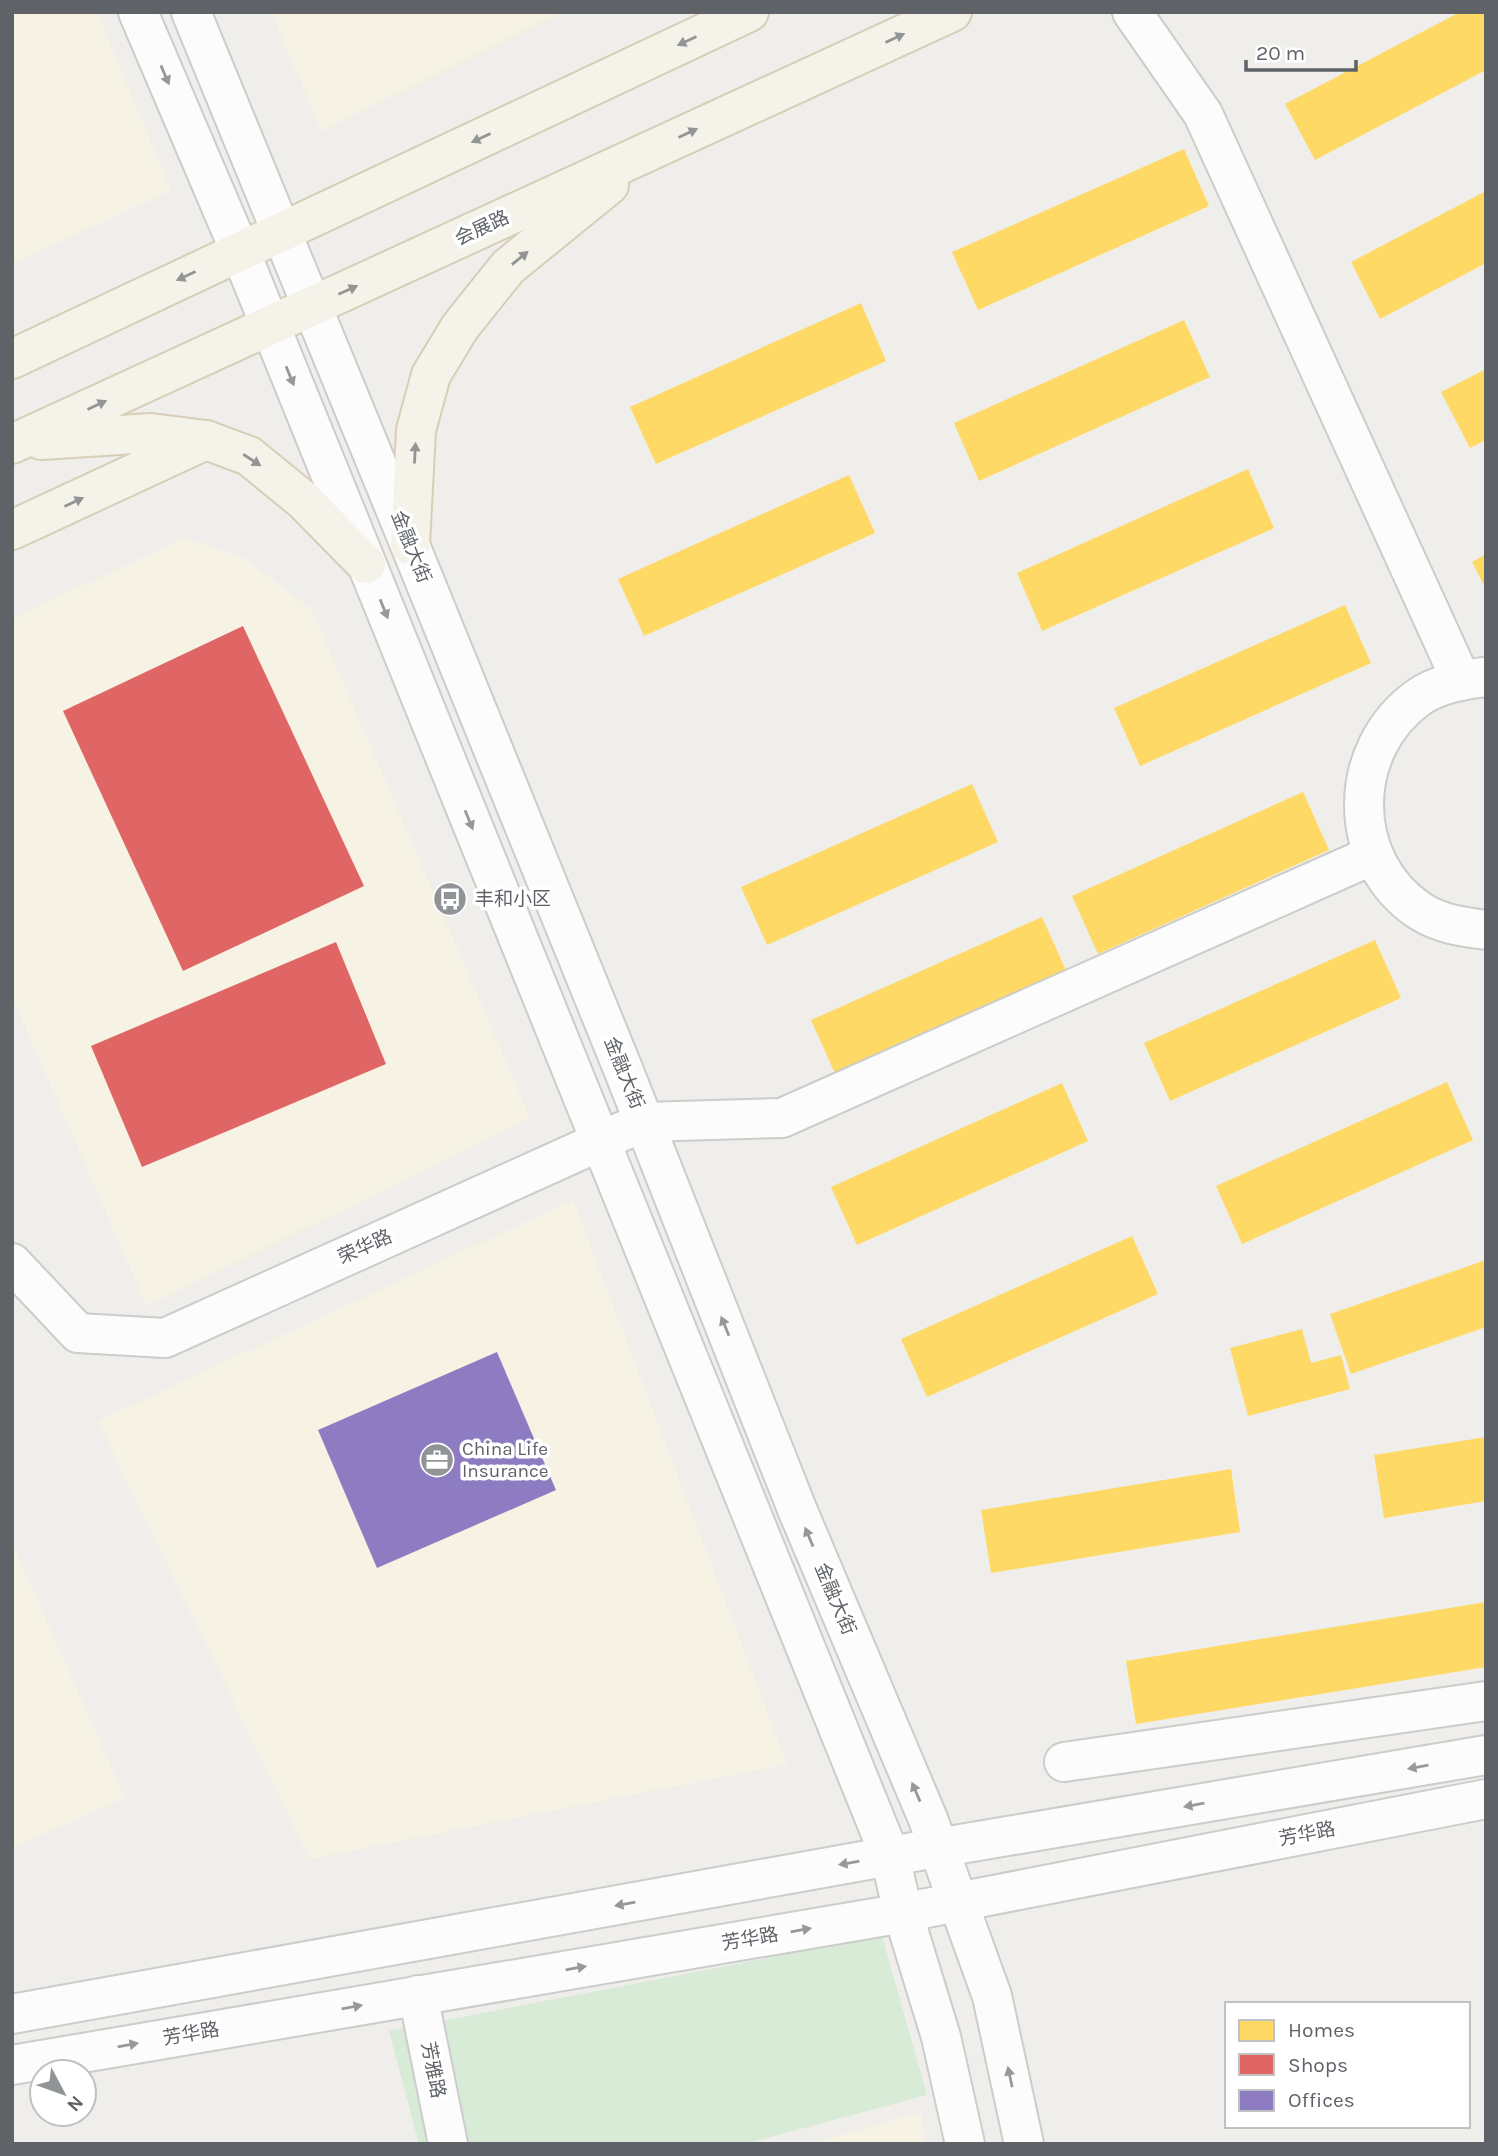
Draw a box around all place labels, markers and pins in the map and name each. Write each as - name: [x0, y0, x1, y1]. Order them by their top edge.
- bus stop icon: 丰和小区: [431, 880, 469, 918]
- place label: 丰和小区: [475, 888, 551, 910]
- place label: China Life Insurance: [462, 1438, 549, 1482]
- office icon: China Life Insurance: [418, 1441, 456, 1479]

